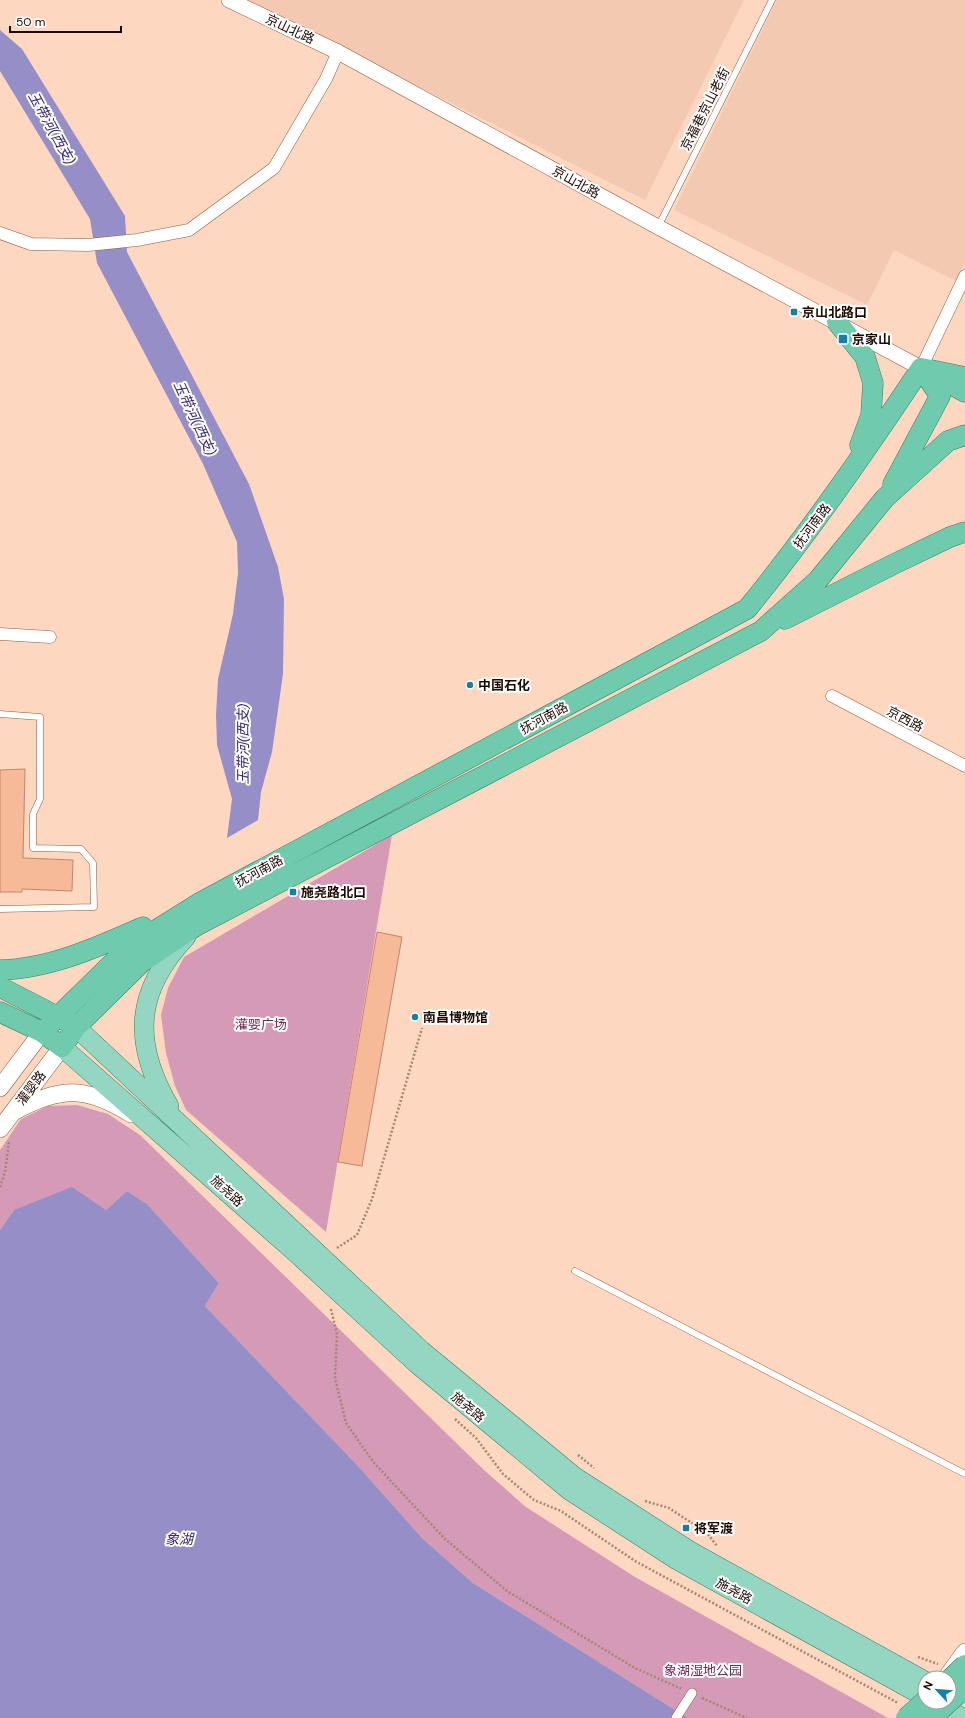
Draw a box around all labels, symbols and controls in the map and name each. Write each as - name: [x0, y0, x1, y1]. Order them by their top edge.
- scale bar: [10, 8, 121, 34]
- street label: 京山北路: [263, 10, 317, 48]
- text: 50 m: [16, 14, 45, 30]
- street label: 京福巷京山老街: [677, 65, 733, 153]
- water label: 玉带河(西支): [25, 88, 79, 168]
- street label: 京山北路: [549, 162, 603, 202]
- place label: 京山北路口: [802, 304, 867, 321]
- marker: 京山北路口: [789, 307, 799, 317]
- place label: 京家山: [852, 331, 891, 348]
- marker: 京家山: [837, 333, 849, 345]
- water label: 玉带河(西支): [170, 378, 220, 458]
- street label: 抚河南路: [790, 500, 834, 552]
- place label: 中国石化: [478, 677, 530, 694]
- marker: 中国石化: [465, 680, 475, 690]
- street label: 抚河南路: [517, 698, 571, 738]
- street label: 京西路: [884, 702, 926, 736]
- water label: 玉带河(西支): [234, 704, 252, 784]
- street label: 抚河南路: [232, 851, 286, 891]
- place label: 施尧路北口: [301, 884, 366, 901]
- marker: 施尧路北口: [288, 887, 298, 897]
- place label: 南昌博物馆: [423, 1009, 488, 1026]
- marker: 南昌博物馆: [410, 1012, 420, 1022]
- park label: 灌婴广场: [235, 1016, 287, 1033]
- street label: 灌婴路: [12, 1067, 50, 1109]
- street label: 施尧路: [207, 1172, 247, 1210]
- street label: 施尧路: [448, 1388, 488, 1426]
- place label: 将军渡: [694, 1520, 733, 1537]
- marker: 将军渡: [681, 1523, 691, 1533]
- water label: 象湖: [165, 1530, 195, 1548]
- street label: 施尧路: [713, 1574, 755, 1608]
- park label: 象湖湿地公园: [664, 1662, 742, 1679]
- north arrow: [917, 1670, 957, 1710]
- text: N: [920, 1679, 936, 1692]

